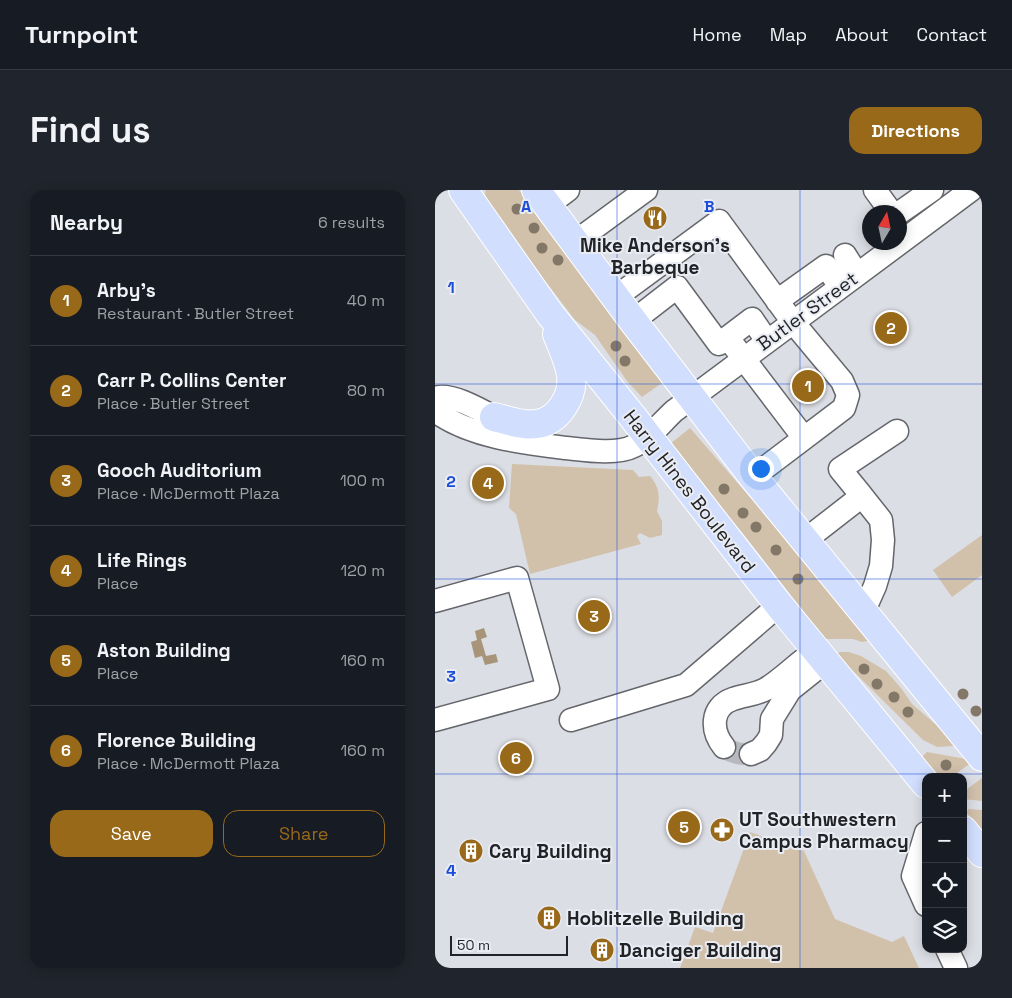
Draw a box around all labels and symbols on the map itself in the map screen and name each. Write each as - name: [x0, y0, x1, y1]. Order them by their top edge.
- text: A: [521, 196, 531, 217]
- text: B: [704, 196, 714, 217]
- restaurant icon: Mike Anderson's Barbeque: [642, 205, 668, 231]
- north arrow: [862, 205, 907, 250]
- place label: Mike Anderson's Barbeque: [580, 233, 730, 280]
- street label: Butler Street: [752, 266, 863, 356]
- text: 1: [447, 277, 455, 298]
- pin: 2: [875, 309, 907, 347]
- pin: 1: [792, 367, 824, 405]
- street label: Harry Hines Boulevard: [618, 405, 761, 578]
- your location: [748, 456, 774, 482]
- pin: 4: [472, 464, 504, 502]
- text: 2: [446, 471, 456, 492]
- pin: 3: [578, 597, 610, 635]
- text: 3: [446, 666, 456, 687]
- pin: 6: [500, 739, 532, 777]
- place label: UT Southwestern Campus Pharmacy: [739, 807, 909, 854]
- pin: 5: [668, 808, 700, 846]
- pharmacy icon: UT Southwestern Campus Pharmacy: [709, 817, 735, 843]
- building icon: Cary Building: [458, 838, 484, 864]
- place label: Cary Building: [489, 839, 612, 864]
- text: 4: [446, 860, 456, 881]
- building icon: Hoblitzelle Building: [536, 905, 562, 931]
- place label: Hoblitzelle Building: [567, 906, 744, 931]
- scale bar: [450, 933, 567, 956]
- building icon: Danciger Building: [589, 937, 615, 963]
- place label: Danciger Building: [619, 938, 781, 963]

